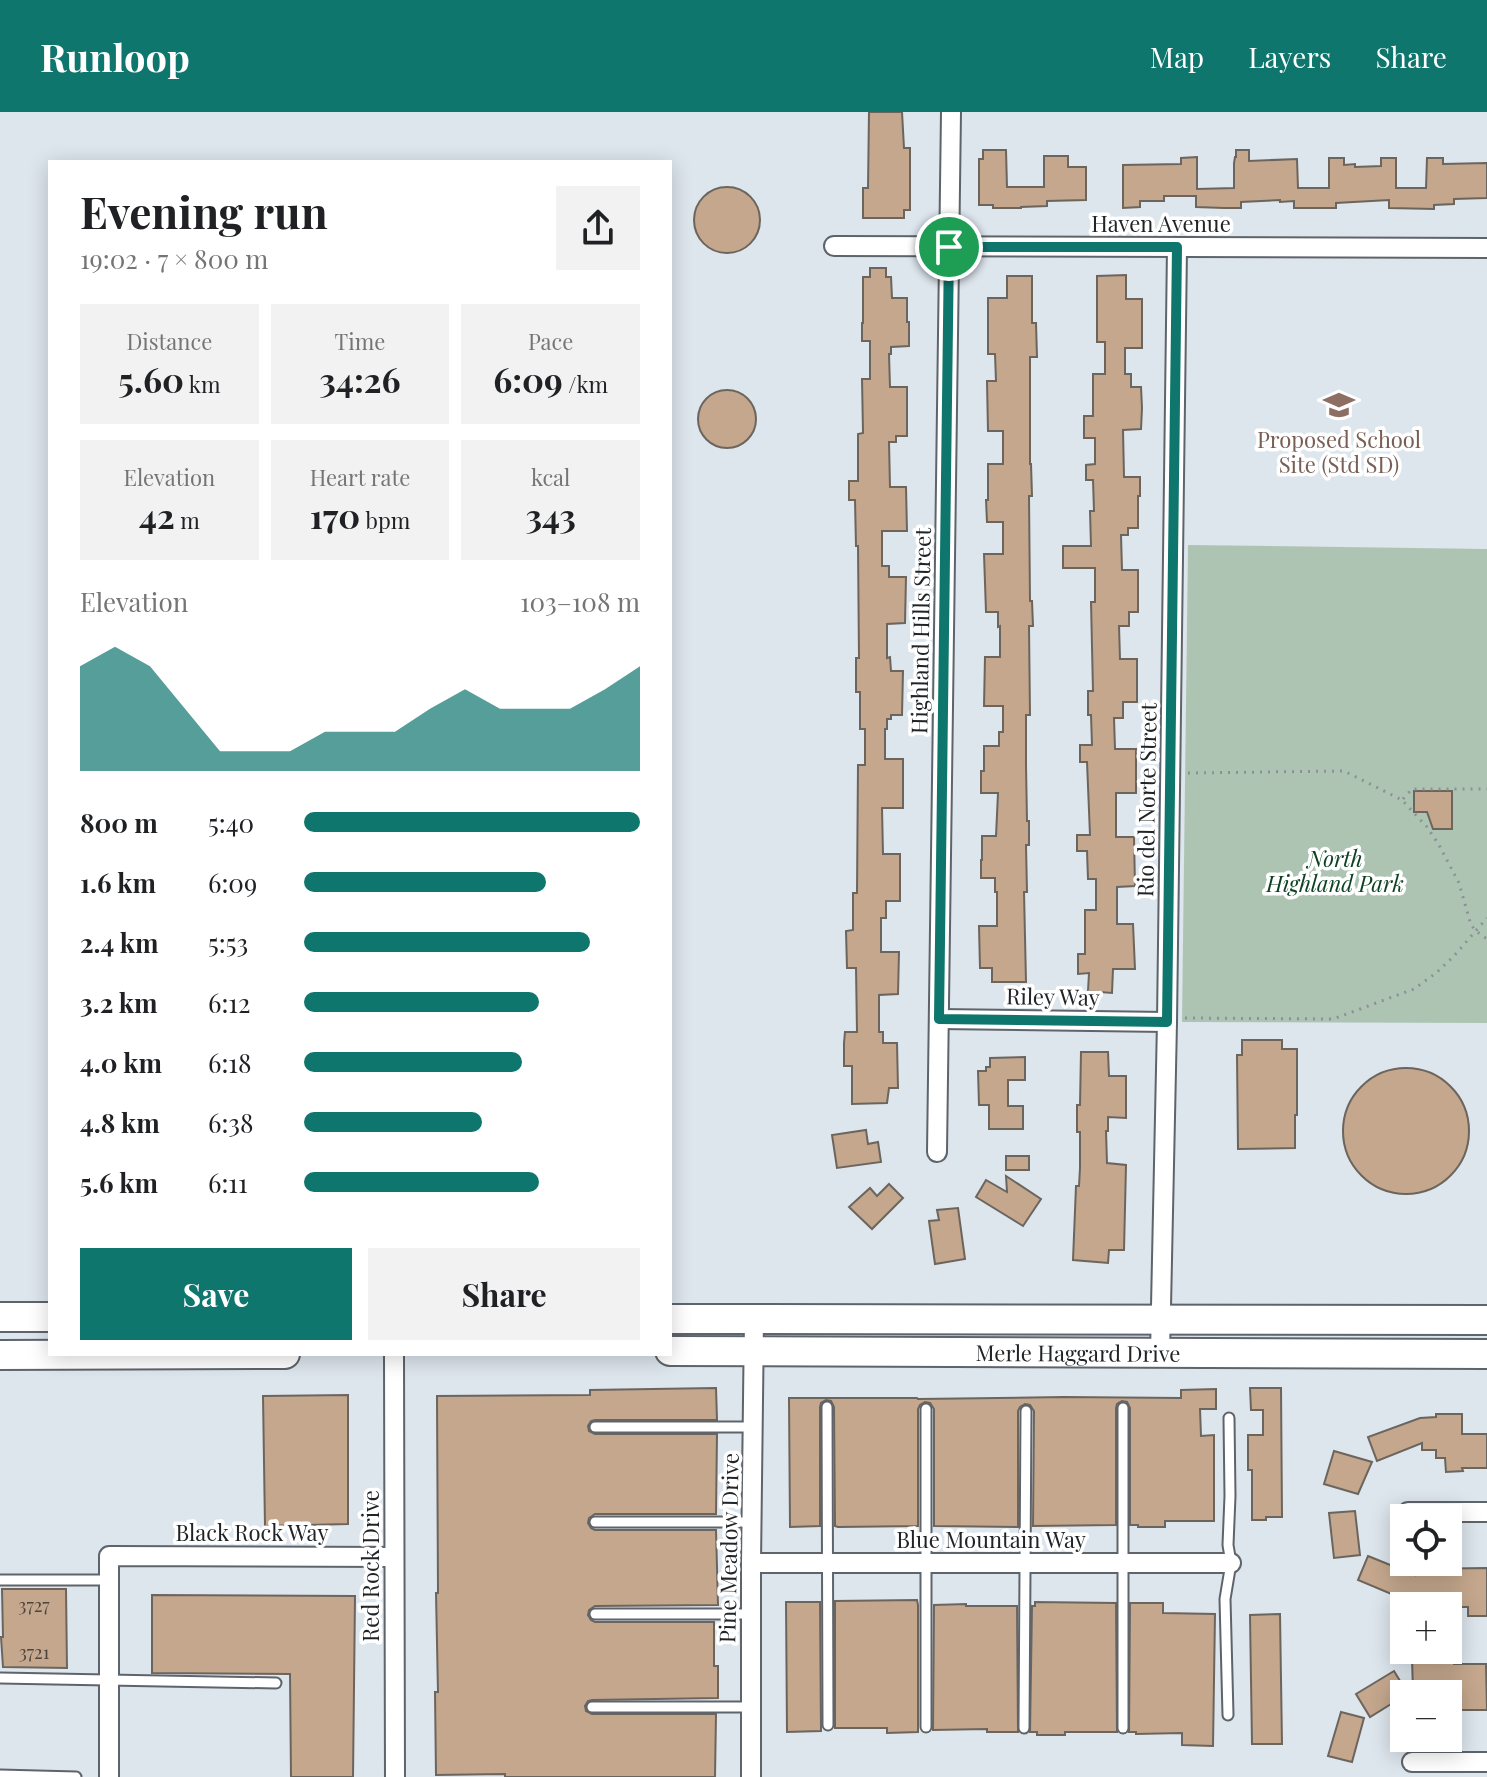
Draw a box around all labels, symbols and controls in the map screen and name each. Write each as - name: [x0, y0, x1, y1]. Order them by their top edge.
- text: Runloop: [40, 31, 190, 82]
- text: Map: [1150, 38, 1204, 75]
- text: Layers: [1248, 38, 1331, 75]
- text: Share: [1375, 38, 1447, 75]
- text: Evening run: [80, 181, 328, 240]
- button: share: [556, 186, 640, 270]
- street label: Haven Avenue: [1091, 208, 1231, 238]
- pin: [915, 213, 983, 281]
- icon: arrive: [927, 225, 971, 269]
- text: 19:02 · 7 × 800 m: [80, 241, 268, 276]
- text: Distance: [126, 326, 212, 356]
- text: Time: [335, 326, 385, 356]
- text: Pace: [528, 326, 573, 356]
- text: 5.60: [118, 356, 184, 402]
- text: 34:26: [319, 356, 401, 402]
- text: 6:09: [493, 356, 563, 402]
- text: km: [184, 369, 220, 399]
- text: /km: [563, 369, 608, 399]
- school or university icon: Proposed School Site (Std SD): [1322, 388, 1356, 422]
- place label: Proposed School Site (Std SD): [1257, 424, 1421, 479]
- text: Elevation: [124, 462, 215, 492]
- text: Heart rate: [310, 462, 410, 492]
- text: kcal: [531, 462, 570, 492]
- text: 42: [139, 492, 175, 538]
- text: 170: [310, 492, 360, 538]
- text: 343: [525, 492, 576, 538]
- text: m: [175, 505, 200, 535]
- text: bpm: [360, 505, 410, 535]
- street label: Highland Hills Street: [903, 526, 937, 734]
- text: Elevation: [80, 584, 188, 619]
- text: 103–108 m: [520, 584, 640, 619]
- street label: Rio del Norte Street: [1129, 701, 1163, 897]
- text: 800 m: [80, 805, 158, 840]
- text: 5:40: [208, 805, 254, 840]
- park label: North Highland Park: [1265, 843, 1404, 898]
- text: 1.6 km: [80, 865, 156, 900]
- text: 6:09: [208, 865, 257, 900]
- text: 2.4 km: [80, 925, 159, 960]
- text: 5:53: [208, 925, 248, 960]
- street label: Riley Way: [1006, 980, 1100, 1012]
- text: 3.2 km: [80, 985, 158, 1020]
- text: 6:12: [208, 985, 250, 1020]
- text: 4.0 km: [80, 1045, 162, 1080]
- text: 6:18: [208, 1045, 252, 1080]
- text: 4.8 km: [80, 1105, 160, 1140]
- text: 6:38: [208, 1105, 254, 1140]
- text: 5.6 km: [80, 1165, 158, 1200]
- text: 6:11: [208, 1165, 248, 1200]
- button: Save: [80, 1248, 352, 1340]
- button: Share: [368, 1248, 640, 1340]
- street label: Merle Haggard Drive: [975, 1337, 1181, 1368]
- street label: Pine Meadow Drive: [711, 1453, 745, 1643]
- street label: Red Rock Drive: [355, 1490, 385, 1642]
- map controls: [1390, 1504, 1462, 1752]
- button: locate: [1390, 1504, 1462, 1576]
- street label: Black Rock Way: [175, 1517, 329, 1547]
- street label: Blue Mountain Way: [896, 1524, 1086, 1554]
- button: +: [1390, 1592, 1462, 1664]
- house number: 3727: [18, 1593, 50, 1617]
- house number: 3721: [19, 1640, 50, 1664]
- button: −: [1390, 1680, 1462, 1752]

